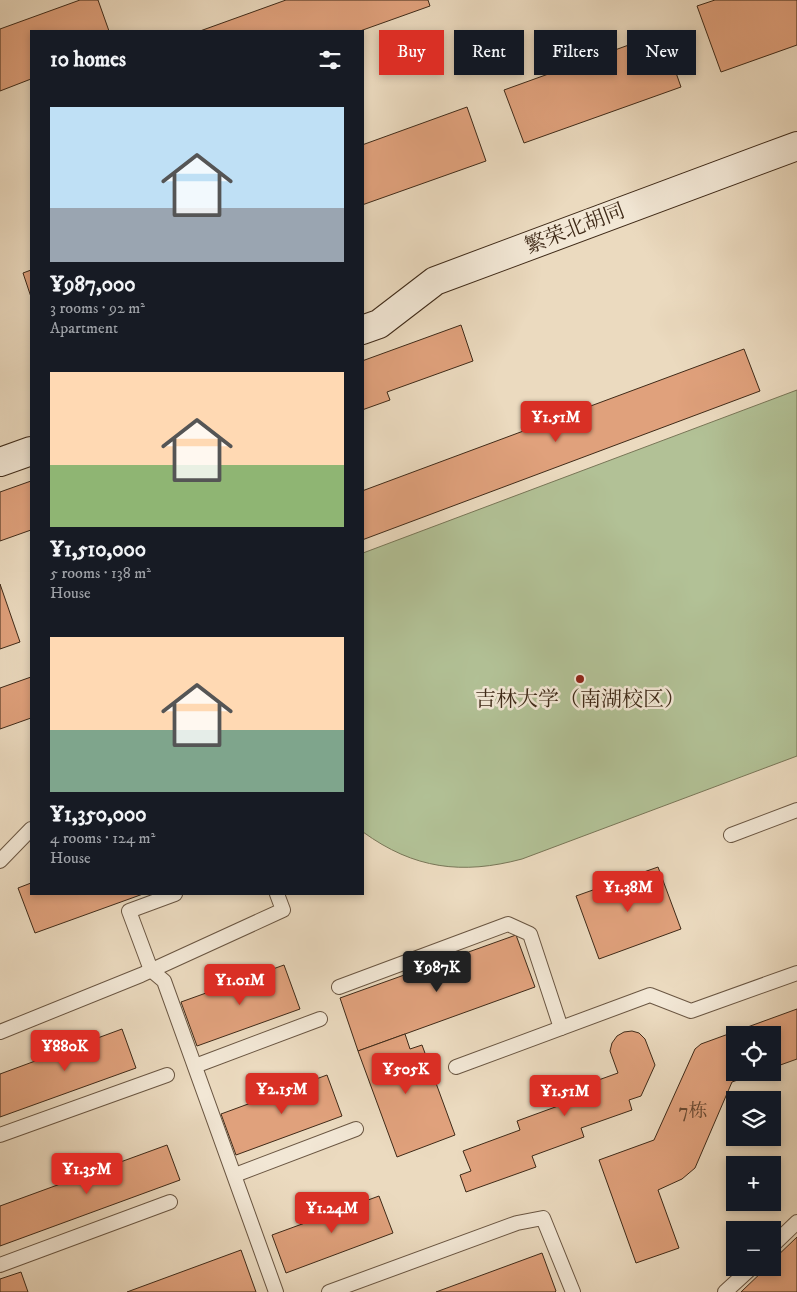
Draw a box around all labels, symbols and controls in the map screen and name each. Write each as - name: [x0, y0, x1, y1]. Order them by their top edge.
- chip: Buy: [379, 30, 444, 75]
- chip: Rent: [454, 30, 524, 75]
- chip: Filters: [534, 30, 617, 75]
- chip: New: [627, 30, 696, 75]
- icon: filters: [316, 46, 344, 74]
- text: 10 homes: [50, 47, 126, 73]
- icon: home: [152, 140, 242, 230]
- street label: 繁荣北胡同: [521, 198, 629, 260]
- text: ¥987,000: [50, 272, 136, 298]
- text: 3 rooms · 92 m²: [50, 298, 145, 318]
- text: Apartment: [50, 318, 118, 338]
- pin: ¥1.51M: [515, 400, 597, 443]
- icon: home: [152, 405, 242, 495]
- text: ¥1.51M: [532, 407, 580, 427]
- text: ¥1,510,000: [50, 537, 146, 563]
- text: 5 rooms · 138 m²: [50, 563, 151, 583]
- text: House: [50, 583, 91, 603]
- icon: home: [152, 670, 242, 760]
- marker: 吉林大学（南湖校区）: [574, 673, 586, 685]
- place label: 吉林大学（南湖校区）: [475, 687, 685, 713]
- text: ¥1,350,000: [50, 802, 147, 828]
- text: 4 rooms · 124 m²: [50, 828, 155, 848]
- text: House: [50, 848, 91, 868]
- pin: ¥1.38M: [587, 870, 669, 913]
- text: ¥1.38M: [604, 877, 653, 897]
- pin: ¥987K: [402, 950, 472, 993]
- text: ¥987K: [414, 957, 460, 977]
- pin: ¥1.01M: [199, 964, 281, 1006]
- text: ¥1.01M: [215, 970, 265, 990]
- map controls: [726, 1026, 781, 1276]
- button: locate: [726, 1026, 781, 1081]
- pin: ¥880K: [30, 1030, 100, 1072]
- text: ¥880K: [42, 1036, 88, 1056]
- pin: ¥505K: [371, 1052, 441, 1095]
- text: ¥505K: [383, 1059, 429, 1079]
- pin: ¥2.15M: [241, 1072, 323, 1115]
- pin: ¥1.51M: [524, 1074, 606, 1117]
- text: ¥2.15M: [257, 1079, 307, 1099]
- text: ¥1.51M: [541, 1081, 589, 1101]
- button: layers: [726, 1091, 781, 1146]
- house number: 7栋: [678, 1100, 708, 1123]
- pin: ¥1.35M: [46, 1152, 128, 1195]
- button: +: [726, 1156, 781, 1211]
- text: ¥1.35M: [63, 1159, 111, 1179]
- pin: ¥1.24M: [291, 1192, 373, 1234]
- text: ¥1.24M: [306, 1198, 358, 1218]
- button: −: [726, 1221, 781, 1276]

